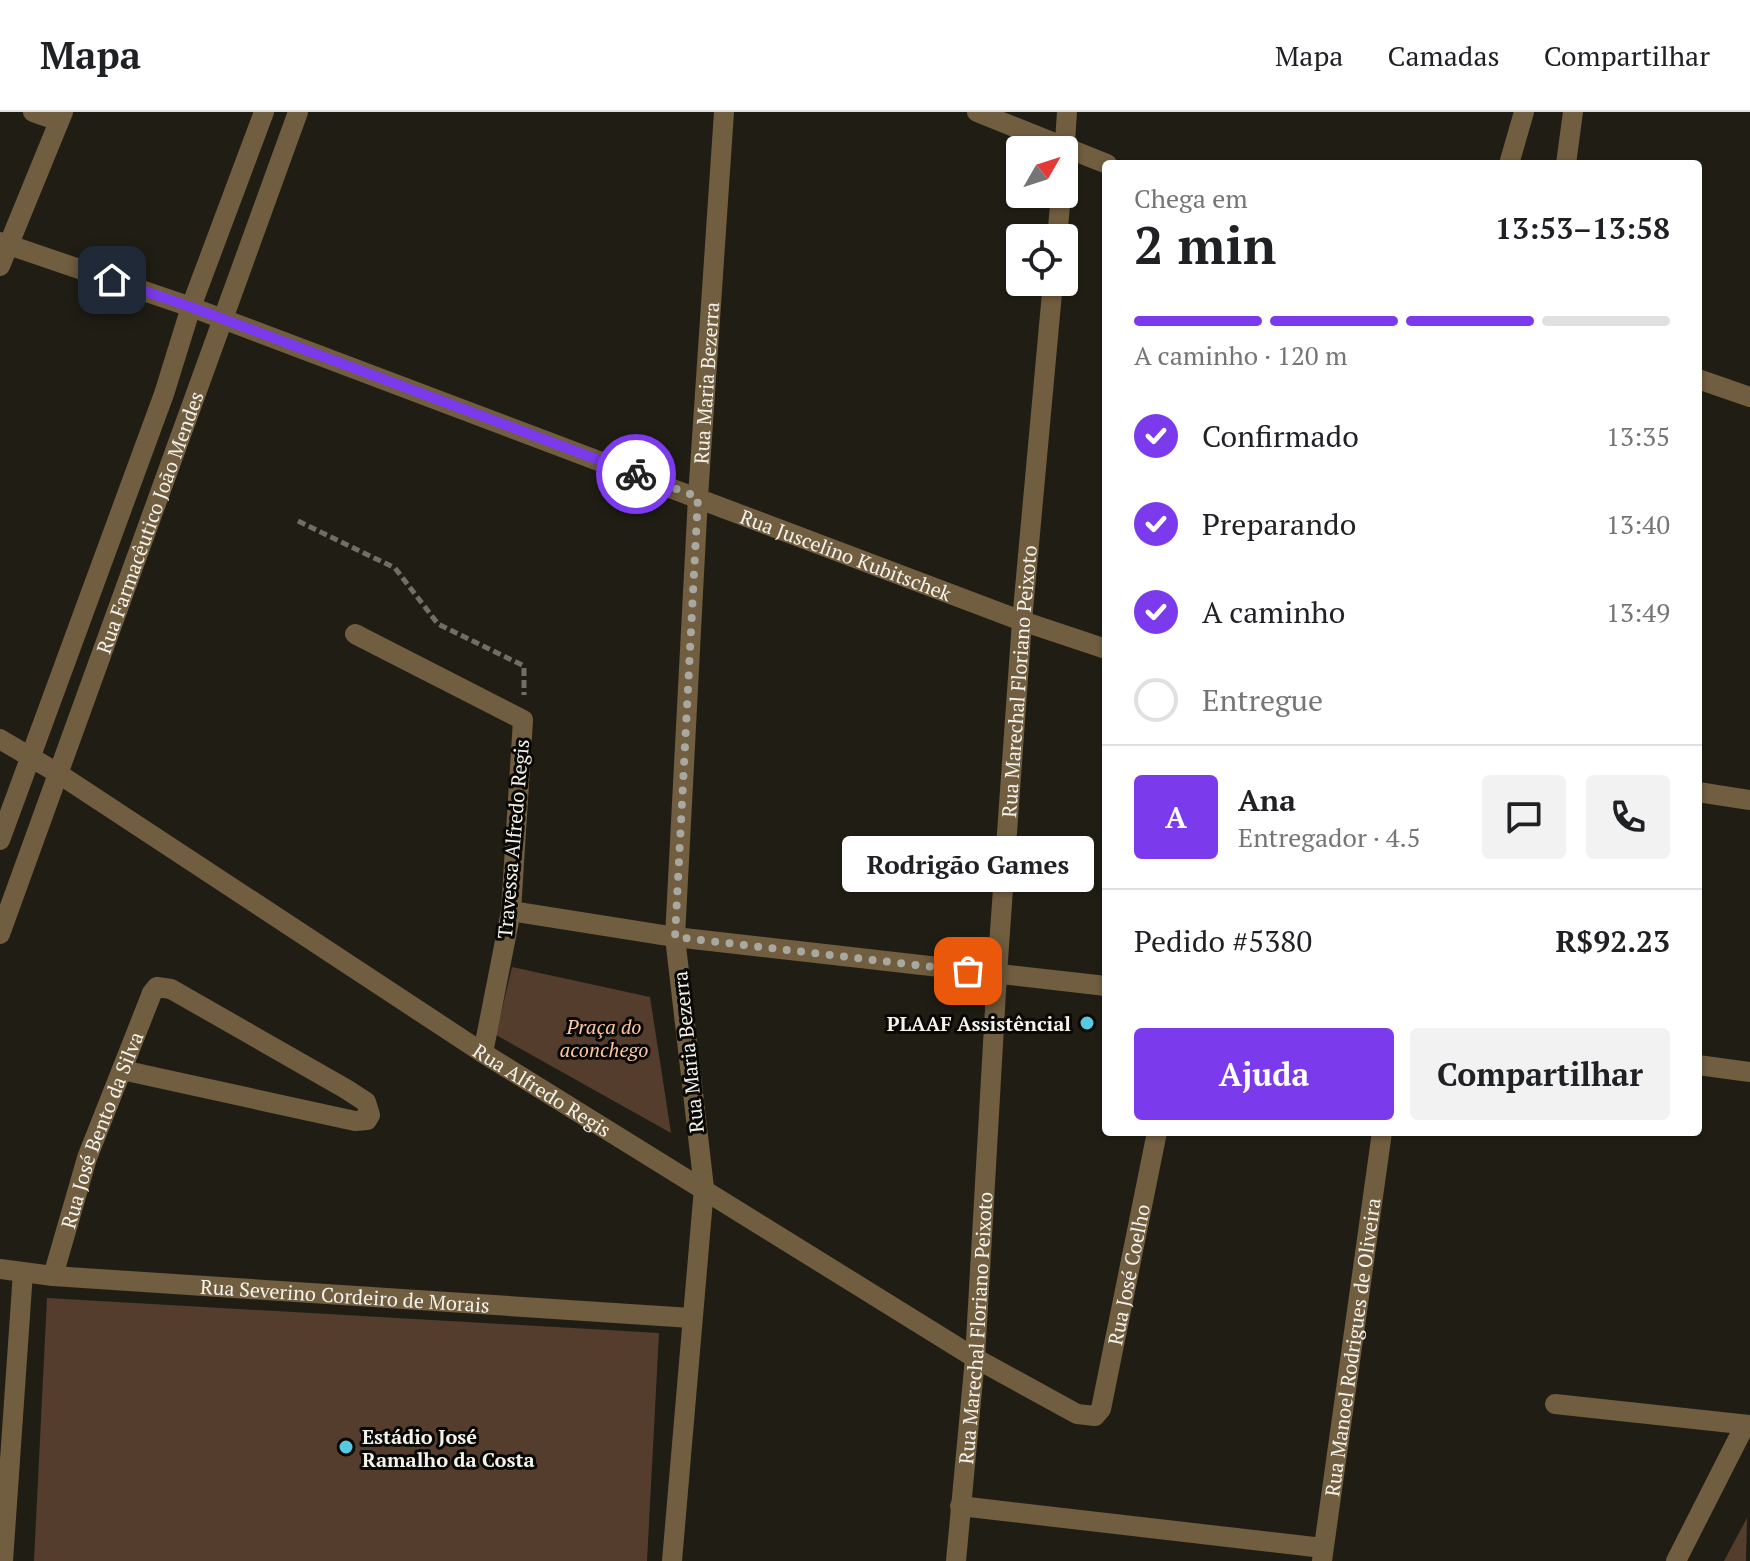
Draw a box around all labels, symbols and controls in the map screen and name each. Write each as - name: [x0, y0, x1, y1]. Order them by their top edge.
- text: Mapa: [40, 30, 141, 80]
- text: Mapa: [1275, 37, 1343, 74]
- text: Camadas: [1387, 37, 1500, 74]
- text: Compartilhar: [1544, 37, 1710, 74]
- north arrow: [1006, 136, 1078, 208]
- map controls: [1006, 136, 1078, 296]
- text: Chega em: [1134, 181, 1248, 215]
- text: 13:53–13:58: [1495, 208, 1670, 248]
- text: 2 min: [1134, 210, 1276, 279]
- button: locate: [1006, 224, 1078, 296]
- pin: [78, 246, 146, 314]
- icon: home: [90, 258, 134, 302]
- street label: Rua Maria Bezerra: [687, 301, 725, 465]
- text: A caminho · 120 m: [1134, 338, 1347, 372]
- street label: Rua Farmacêutico João Mendes: [89, 387, 209, 657]
- icon: check: [1134, 414, 1178, 458]
- text: Confirmado: [1202, 416, 1359, 456]
- text: 13:35: [1606, 419, 1670, 453]
- courier: [596, 434, 676, 514]
- icon: bike: [614, 452, 658, 496]
- street label: Rua Juscelino Kubitschek: [736, 502, 956, 607]
- icon: check: [1134, 502, 1178, 546]
- text: Preparando: [1202, 504, 1356, 544]
- text: 13:40: [1606, 507, 1670, 541]
- street label: Rua Marechal Floriano Peixoto: [995, 544, 1042, 818]
- icon: check: [1134, 590, 1178, 634]
- text: A caminho: [1202, 592, 1345, 632]
- text: 13:49: [1606, 595, 1670, 629]
- text: Entregue: [1202, 680, 1323, 720]
- street label: Travessa Alfredo Regis: [491, 738, 535, 940]
- button: chat: [1482, 775, 1566, 859]
- button: phone: [1586, 775, 1670, 859]
- text: Ana: [1238, 780, 1296, 820]
- text: A: [1165, 797, 1187, 837]
- text: Entregador · 4.5: [1238, 820, 1421, 854]
- callout: Rodrigão Games: [842, 835, 1094, 891]
- text: Rodrigão Games: [867, 847, 1069, 881]
- text: Pedido #5380: [1134, 921, 1312, 961]
- text: R$92.23: [1555, 921, 1670, 961]
- pin: [934, 937, 1002, 1005]
- icon: bag: [946, 949, 990, 993]
- street label: Rua Maria Bezerra: [666, 970, 710, 1134]
- place label: PLAAF Assistêncial: [887, 1010, 1071, 1037]
- park label: Praça do aconchego: [560, 1013, 648, 1063]
- marker: PLAAF Assistêncial: [1078, 1014, 1096, 1032]
- street label: Rua José Bento da Silva: [54, 1028, 149, 1231]
- button: Ajuda: [1134, 1028, 1394, 1120]
- button: Compartilhar: [1410, 1028, 1670, 1120]
- street label: Rua Alfredo Regis: [468, 1037, 617, 1143]
- street label: Rua Marechal Floriano Peixoto: [952, 1191, 998, 1465]
- street label: Rua Manoel Rodrigues de Oliveira: [1318, 1196, 1386, 1498]
- street label: Rua José Coelho: [1101, 1202, 1156, 1347]
- street label: Rua Severino Cordeiro de Morais: [199, 1272, 490, 1318]
- place label: Estádio José Ramalho da Costa: [362, 1423, 535, 1473]
- marker: Estádio José Ramalho da Costa: [337, 1438, 355, 1456]

